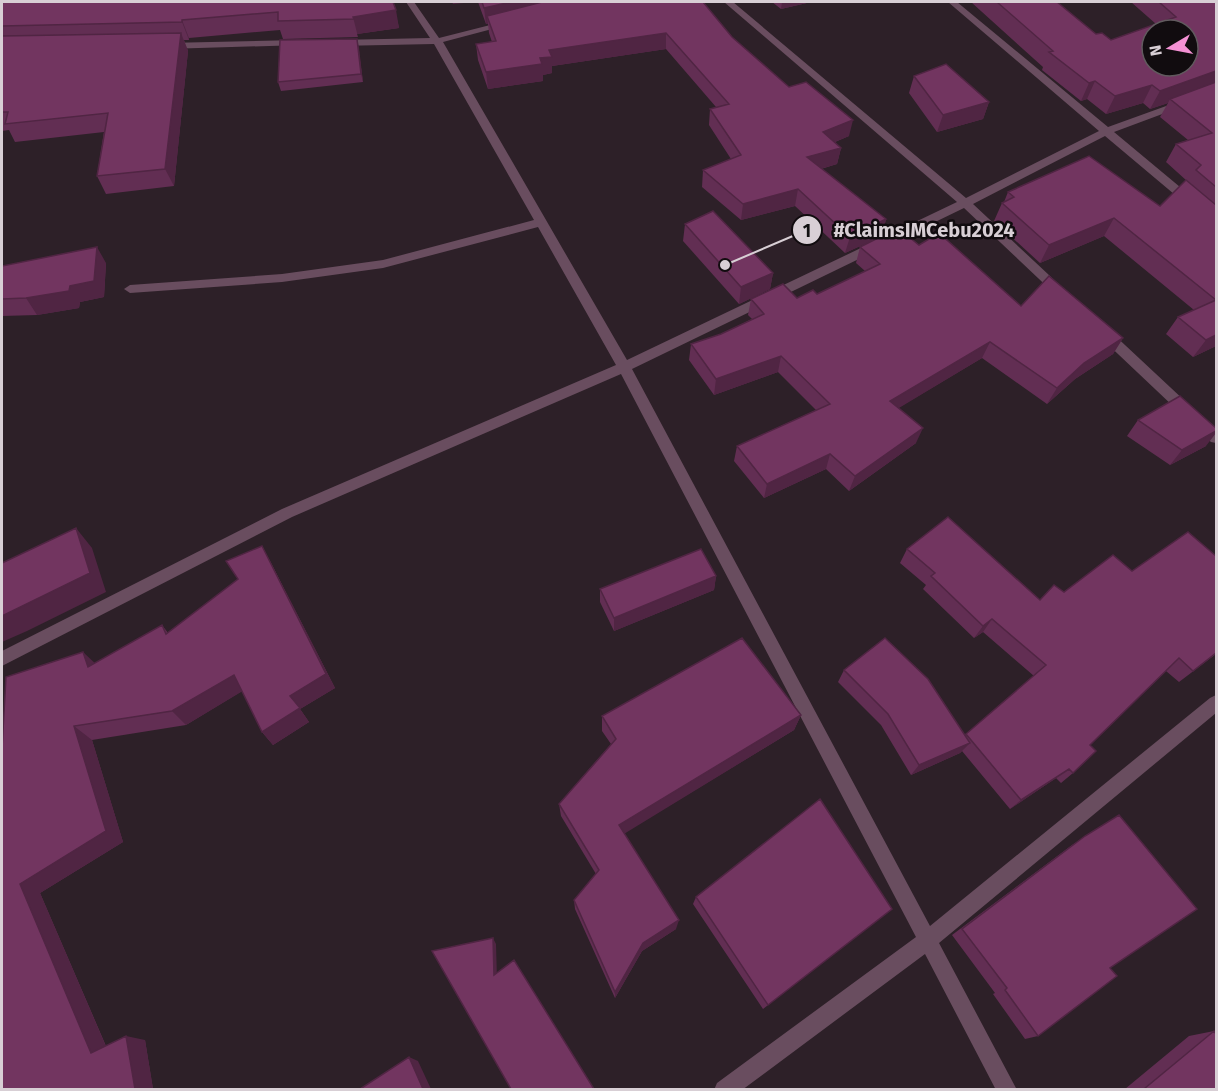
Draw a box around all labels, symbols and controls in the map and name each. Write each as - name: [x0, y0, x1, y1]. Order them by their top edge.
- north arrow: [1140, 18, 1200, 78]
- text: N: [1145, 44, 1166, 57]
- callout: #ClaimsIMCebu2024: [792, 211, 1027, 249]
- text: #ClaimsIMCebu2024: [834, 218, 1014, 242]
- text: 1: [803, 220, 811, 242]

